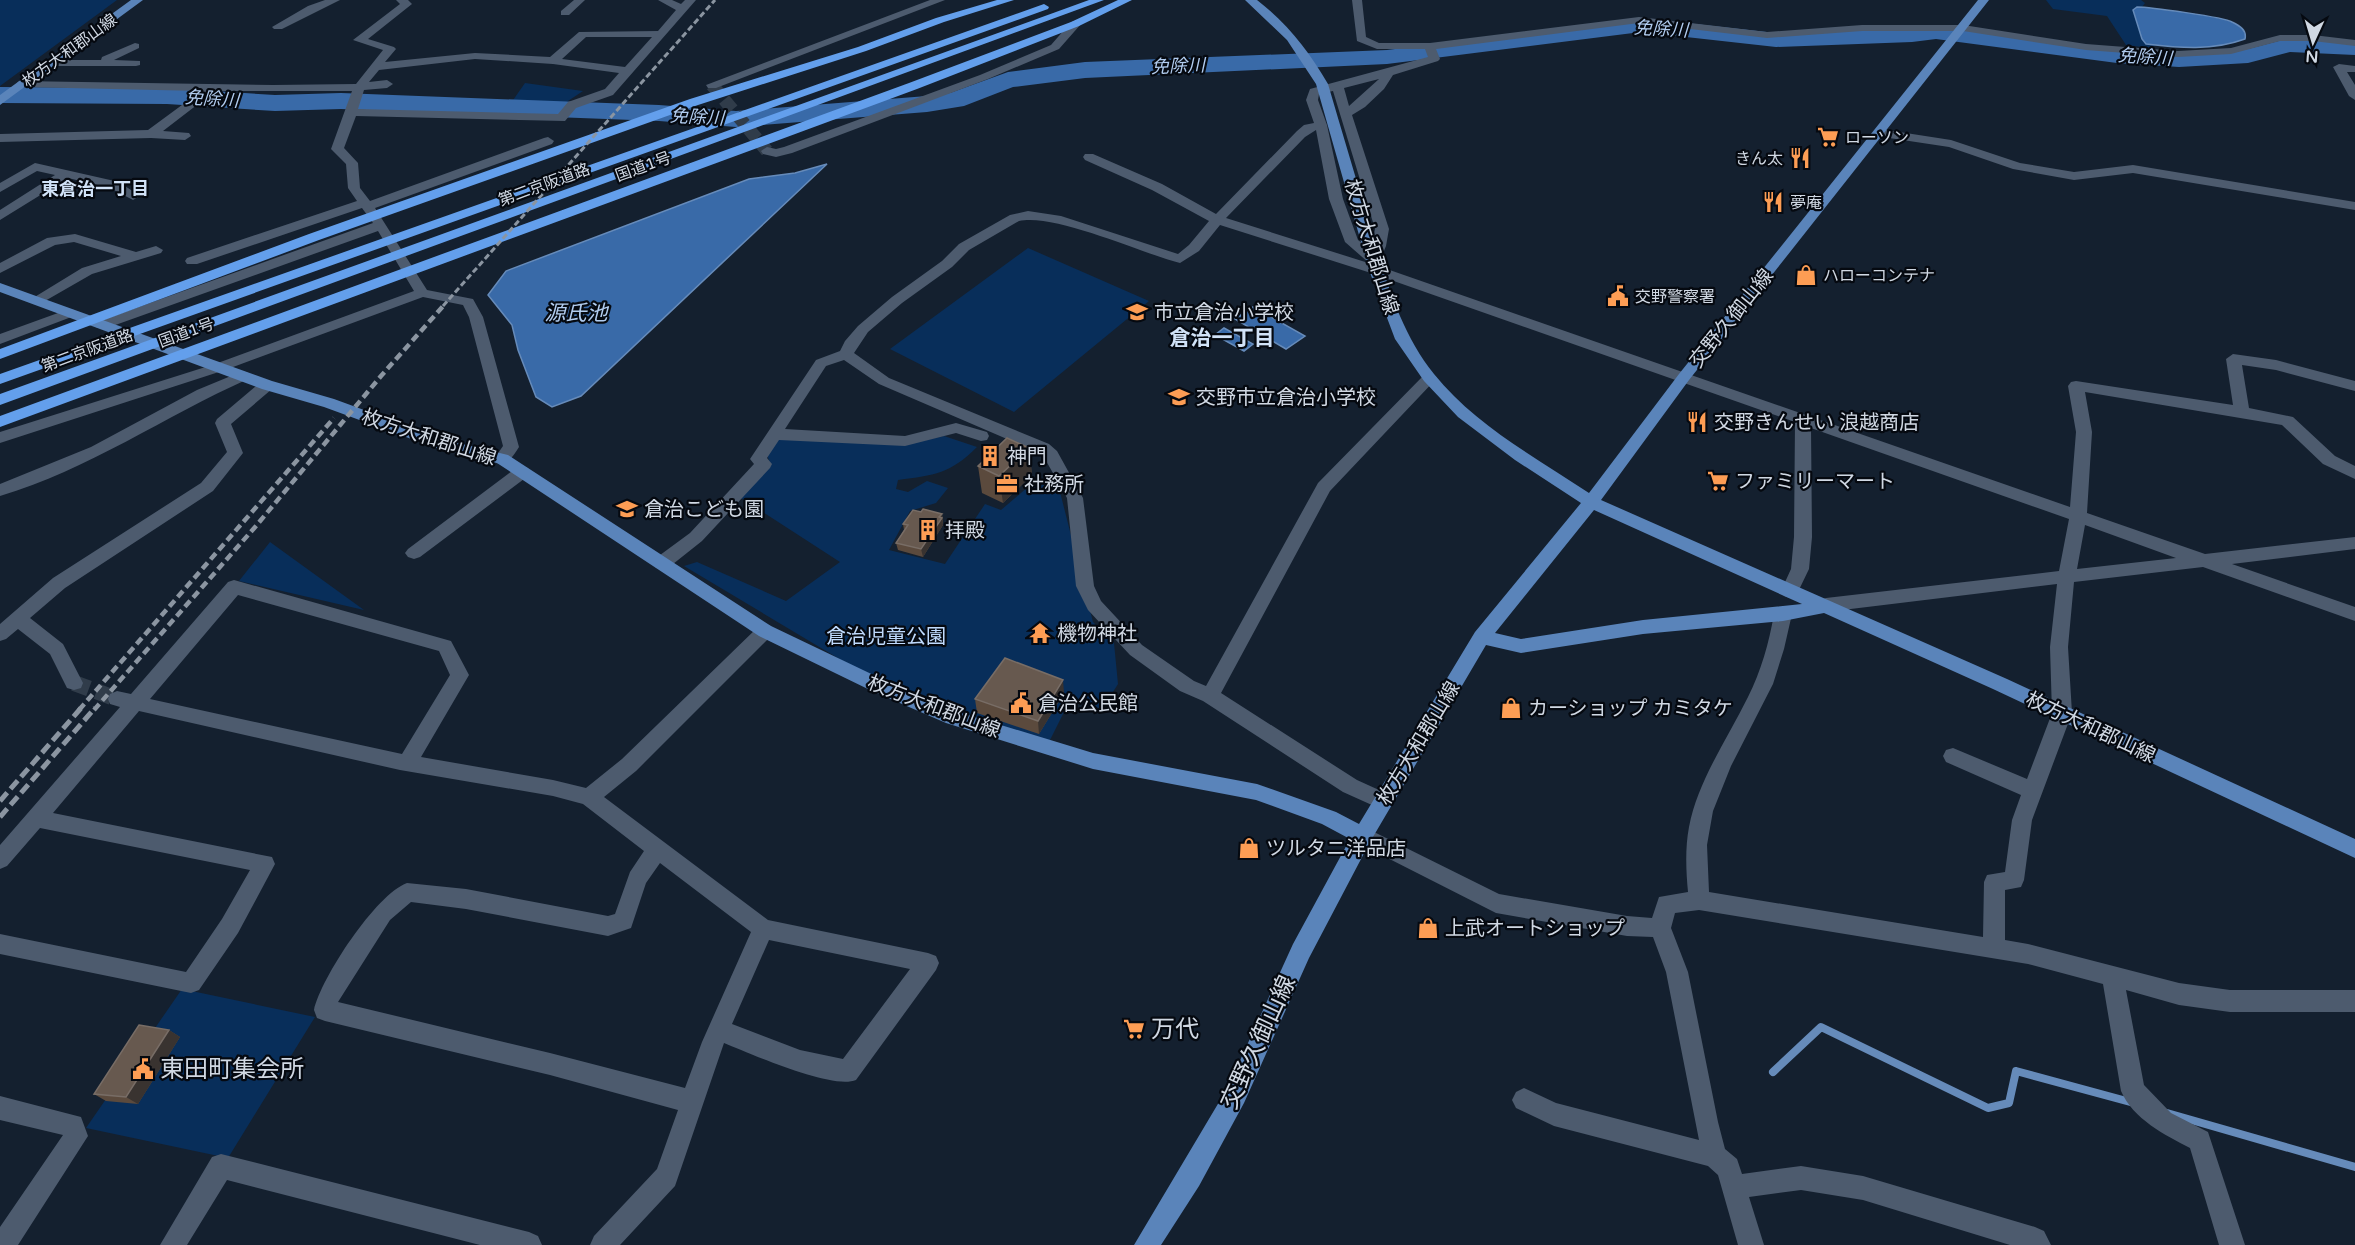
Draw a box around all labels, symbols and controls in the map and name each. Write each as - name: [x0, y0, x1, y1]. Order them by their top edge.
- street label: 枚方大和郡山線: [18, 10, 121, 92]
- north arrow: [2283, 12, 2343, 72]
- water label: 免除川: [1633, 17, 1691, 42]
- water label: 免除川: [2117, 44, 2175, 70]
- text: N: [2305, 46, 2319, 66]
- water label: 免除川: [1151, 54, 1207, 78]
- water label: 免除川: [184, 86, 242, 112]
- water label: 免除川: [669, 105, 727, 130]
- supermarket icon: ローソン: [1816, 125, 1840, 149]
- place label: ローソン: [1845, 128, 1909, 148]
- restaurant icon: きん太: [1788, 146, 1812, 170]
- street label: 国道1号: [613, 148, 674, 186]
- place label: きん太: [1735, 149, 1783, 169]
- street label: 第二京阪道路: [496, 159, 593, 211]
- street label: 枚方大和郡山線: [1339, 177, 1403, 318]
- district label: 東倉治一丁目: [41, 178, 149, 200]
- restaurant icon: 夢庵: [1761, 190, 1785, 214]
- place label: 夢庵: [1790, 193, 1822, 213]
- shop icon: ハローコンテナ: [1794, 263, 1818, 287]
- street label: 交野久御山線: [1685, 264, 1779, 373]
- place label: ハローコンテナ: [1823, 266, 1935, 286]
- public building icon: 交野警察署: [1606, 284, 1630, 308]
- place label: 交野警察署: [1635, 287, 1715, 307]
- school or university icon: 市立倉治小学校: [1125, 300, 1149, 324]
- water label: 源氏池: [545, 301, 609, 326]
- place label: 市立倉治小学校: [1154, 301, 1294, 325]
- street label: 国道1号: [156, 314, 217, 352]
- street label: 第二京阪道路: [39, 325, 136, 377]
- district label: 倉治一丁目: [1170, 326, 1275, 351]
- school or university icon: 交野市立倉治小学校: [1167, 385, 1191, 409]
- place label: 交野市立倉治小学校: [1196, 386, 1376, 410]
- street label: 枚方大和郡山線: [358, 405, 499, 471]
- restaurant icon: 交野きんせい 浪越商店: [1685, 410, 1709, 434]
- place label: 交野きんせい 浪越商店: [1714, 411, 1919, 435]
- building icon: 神門: [978, 444, 1002, 468]
- place label: 神門: [1007, 445, 1047, 469]
- supermarket icon: ファミリーマート: [1706, 469, 1730, 493]
- place label: ファミリーマート: [1735, 470, 1895, 494]
- office icon: 社務所: [995, 472, 1019, 496]
- place label: 社務所: [1024, 473, 1084, 497]
- school or university icon: 倉治こども園: [615, 497, 639, 521]
- place label: 倉治こども園: [644, 498, 764, 522]
- building icon: 拝殿: [916, 518, 940, 542]
- place label: 拝殿: [945, 519, 985, 543]
- temple icon: 機物神社: [1028, 621, 1052, 645]
- place label: 機物神社: [1057, 622, 1137, 646]
- park label: 倉治児童公園: [826, 625, 946, 649]
- street label: 枚方大和郡山線: [864, 671, 1003, 743]
- street label: 枚方大和郡山線: [1373, 677, 1465, 810]
- street label: 枚方大和郡山線: [2022, 687, 2159, 768]
- public building icon: 倉治公民館: [1009, 691, 1033, 715]
- place label: 倉治公民館: [1038, 692, 1138, 716]
- shop icon: カーショップ カミタケ: [1499, 696, 1523, 720]
- place label: カーショップ カミタケ: [1528, 697, 1733, 721]
- shop icon: ツルタニ洋品店: [1237, 836, 1261, 860]
- place label: ツルタニ洋品店: [1266, 837, 1406, 861]
- shop icon: 上武オートショップ: [1416, 916, 1440, 940]
- place label: 上武オートショップ: [1445, 917, 1625, 941]
- street label: 交野久御山線: [1215, 971, 1302, 1114]
- place label: 万代: [1151, 1015, 1199, 1044]
- supermarket icon: 万代: [1122, 1017, 1146, 1041]
- place label: 東田町集会所: [160, 1055, 304, 1084]
- public building icon: 東田町集会所: [131, 1057, 155, 1081]

